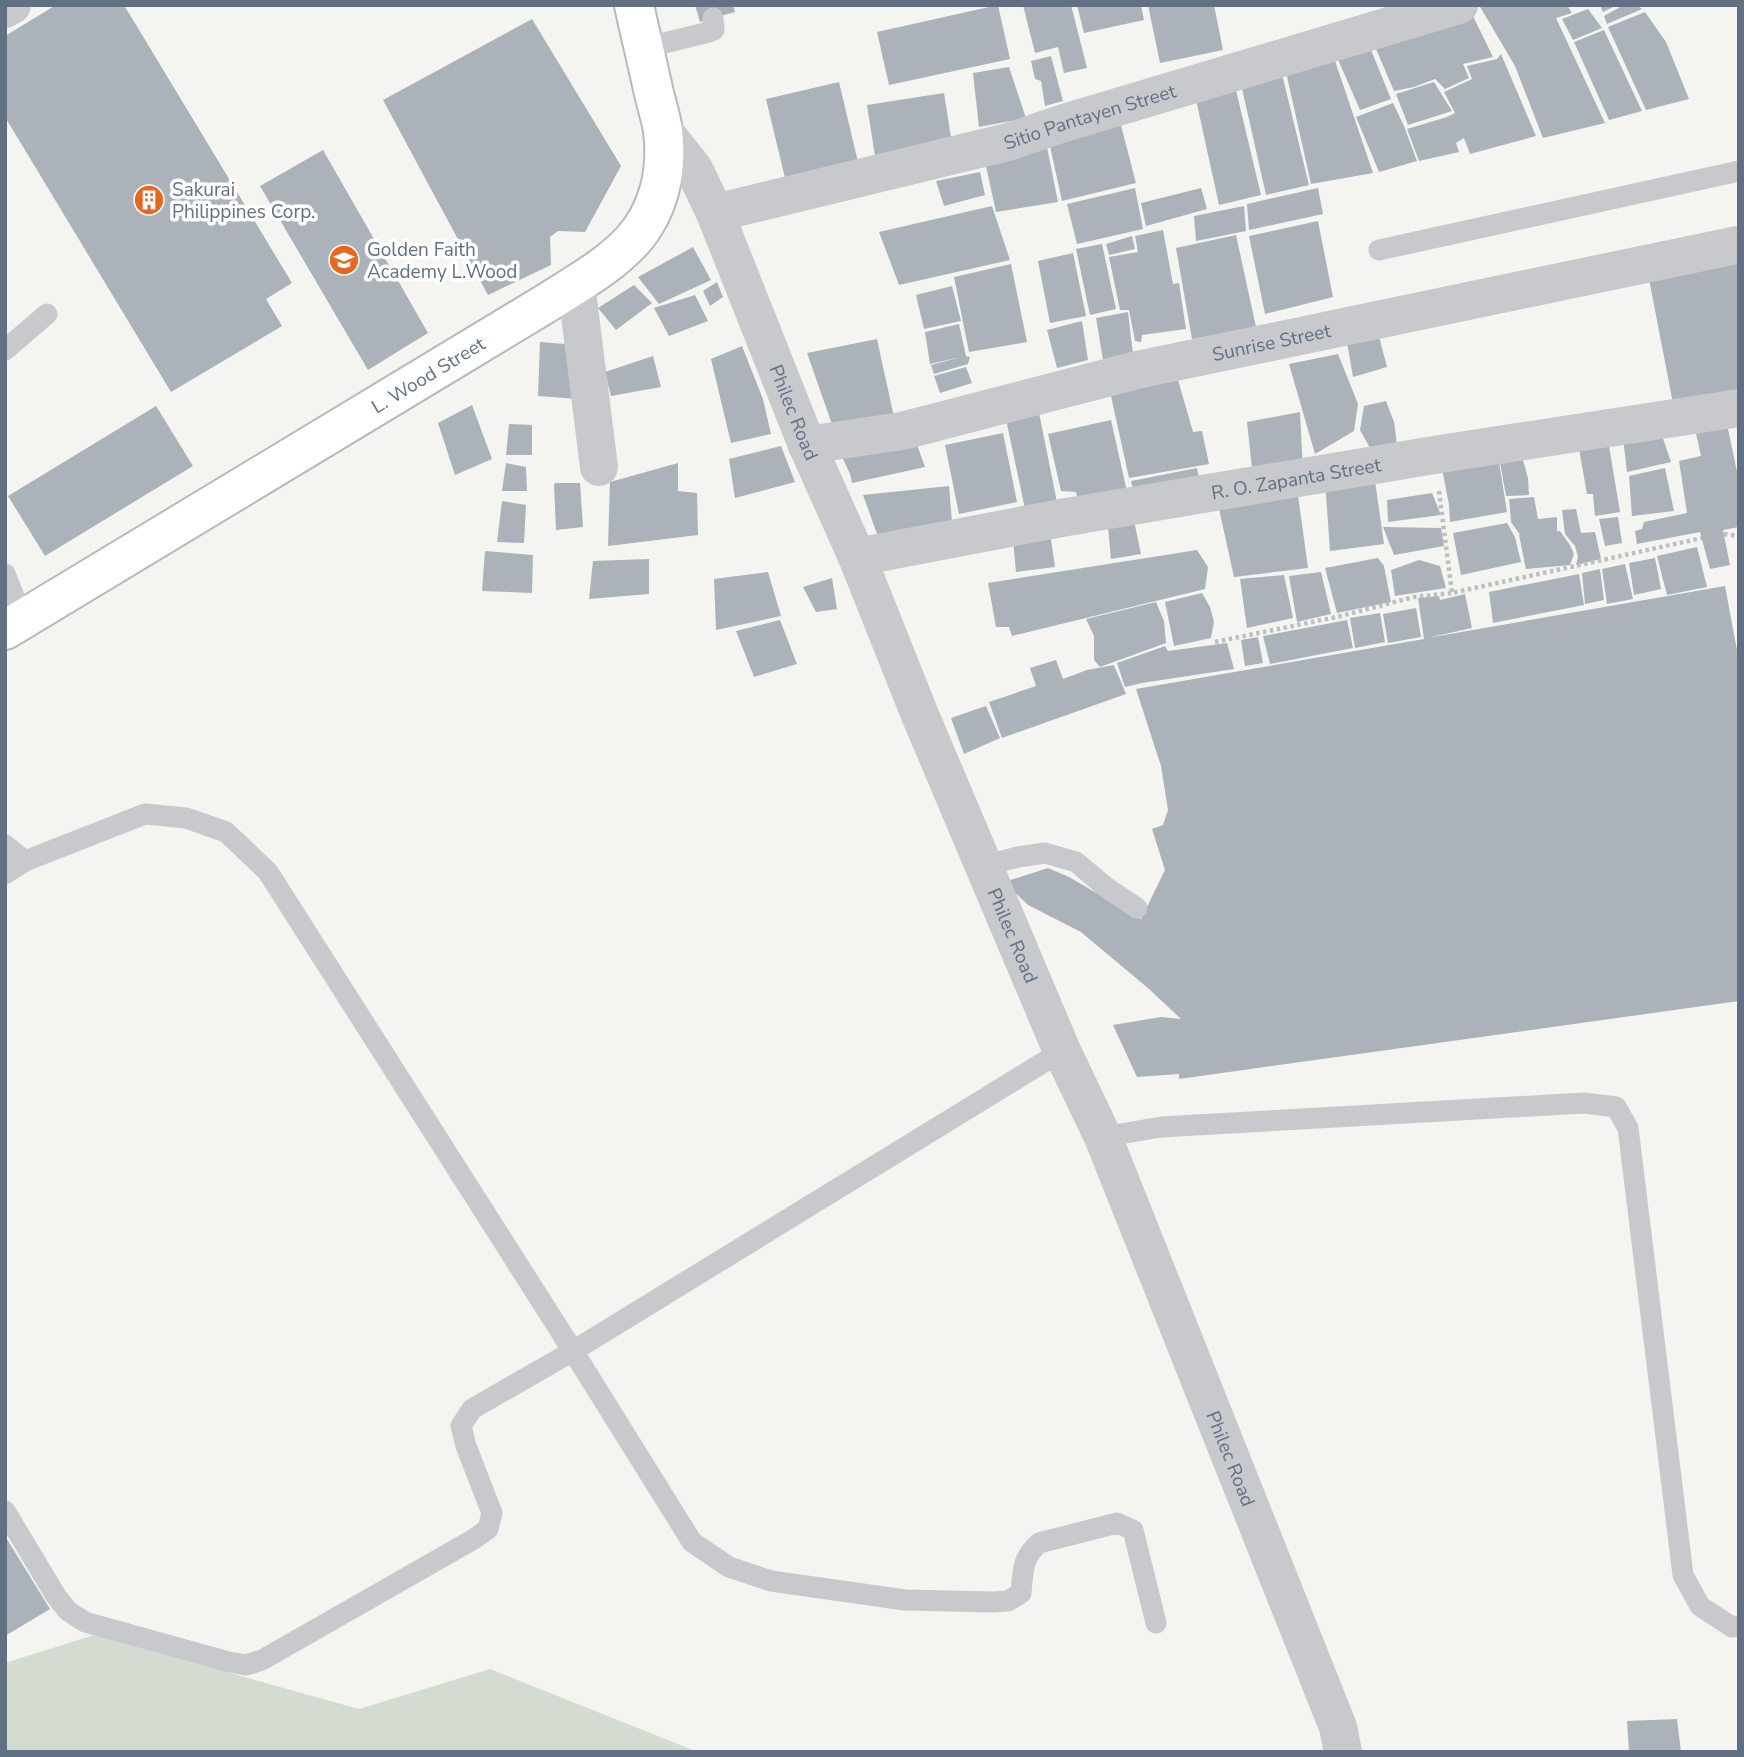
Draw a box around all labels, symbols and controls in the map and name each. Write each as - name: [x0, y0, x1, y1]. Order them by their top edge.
- street label: Sitio Pantayen Street: [1000, 78, 1179, 157]
- place label: Sakurai Philippines Corp.: [172, 177, 315, 225]
- building icon: Sakurai Philippines Corp.: [132, 183, 166, 217]
- place label: Golden Faith Academy L.Wood: [367, 237, 517, 285]
- school or university icon: Golden Faith Academy L.Wood: [327, 243, 361, 277]
- street label: Sunrise Street: [1210, 318, 1333, 368]
- street label: L. Wood Street: [367, 331, 490, 420]
- street label: Philec Road: [762, 361, 824, 465]
- street label: R. O. Zapanta Street: [1209, 452, 1383, 506]
- street label: Philec Road: [981, 884, 1044, 987]
- street label: Philec Road: [1199, 1407, 1261, 1511]

